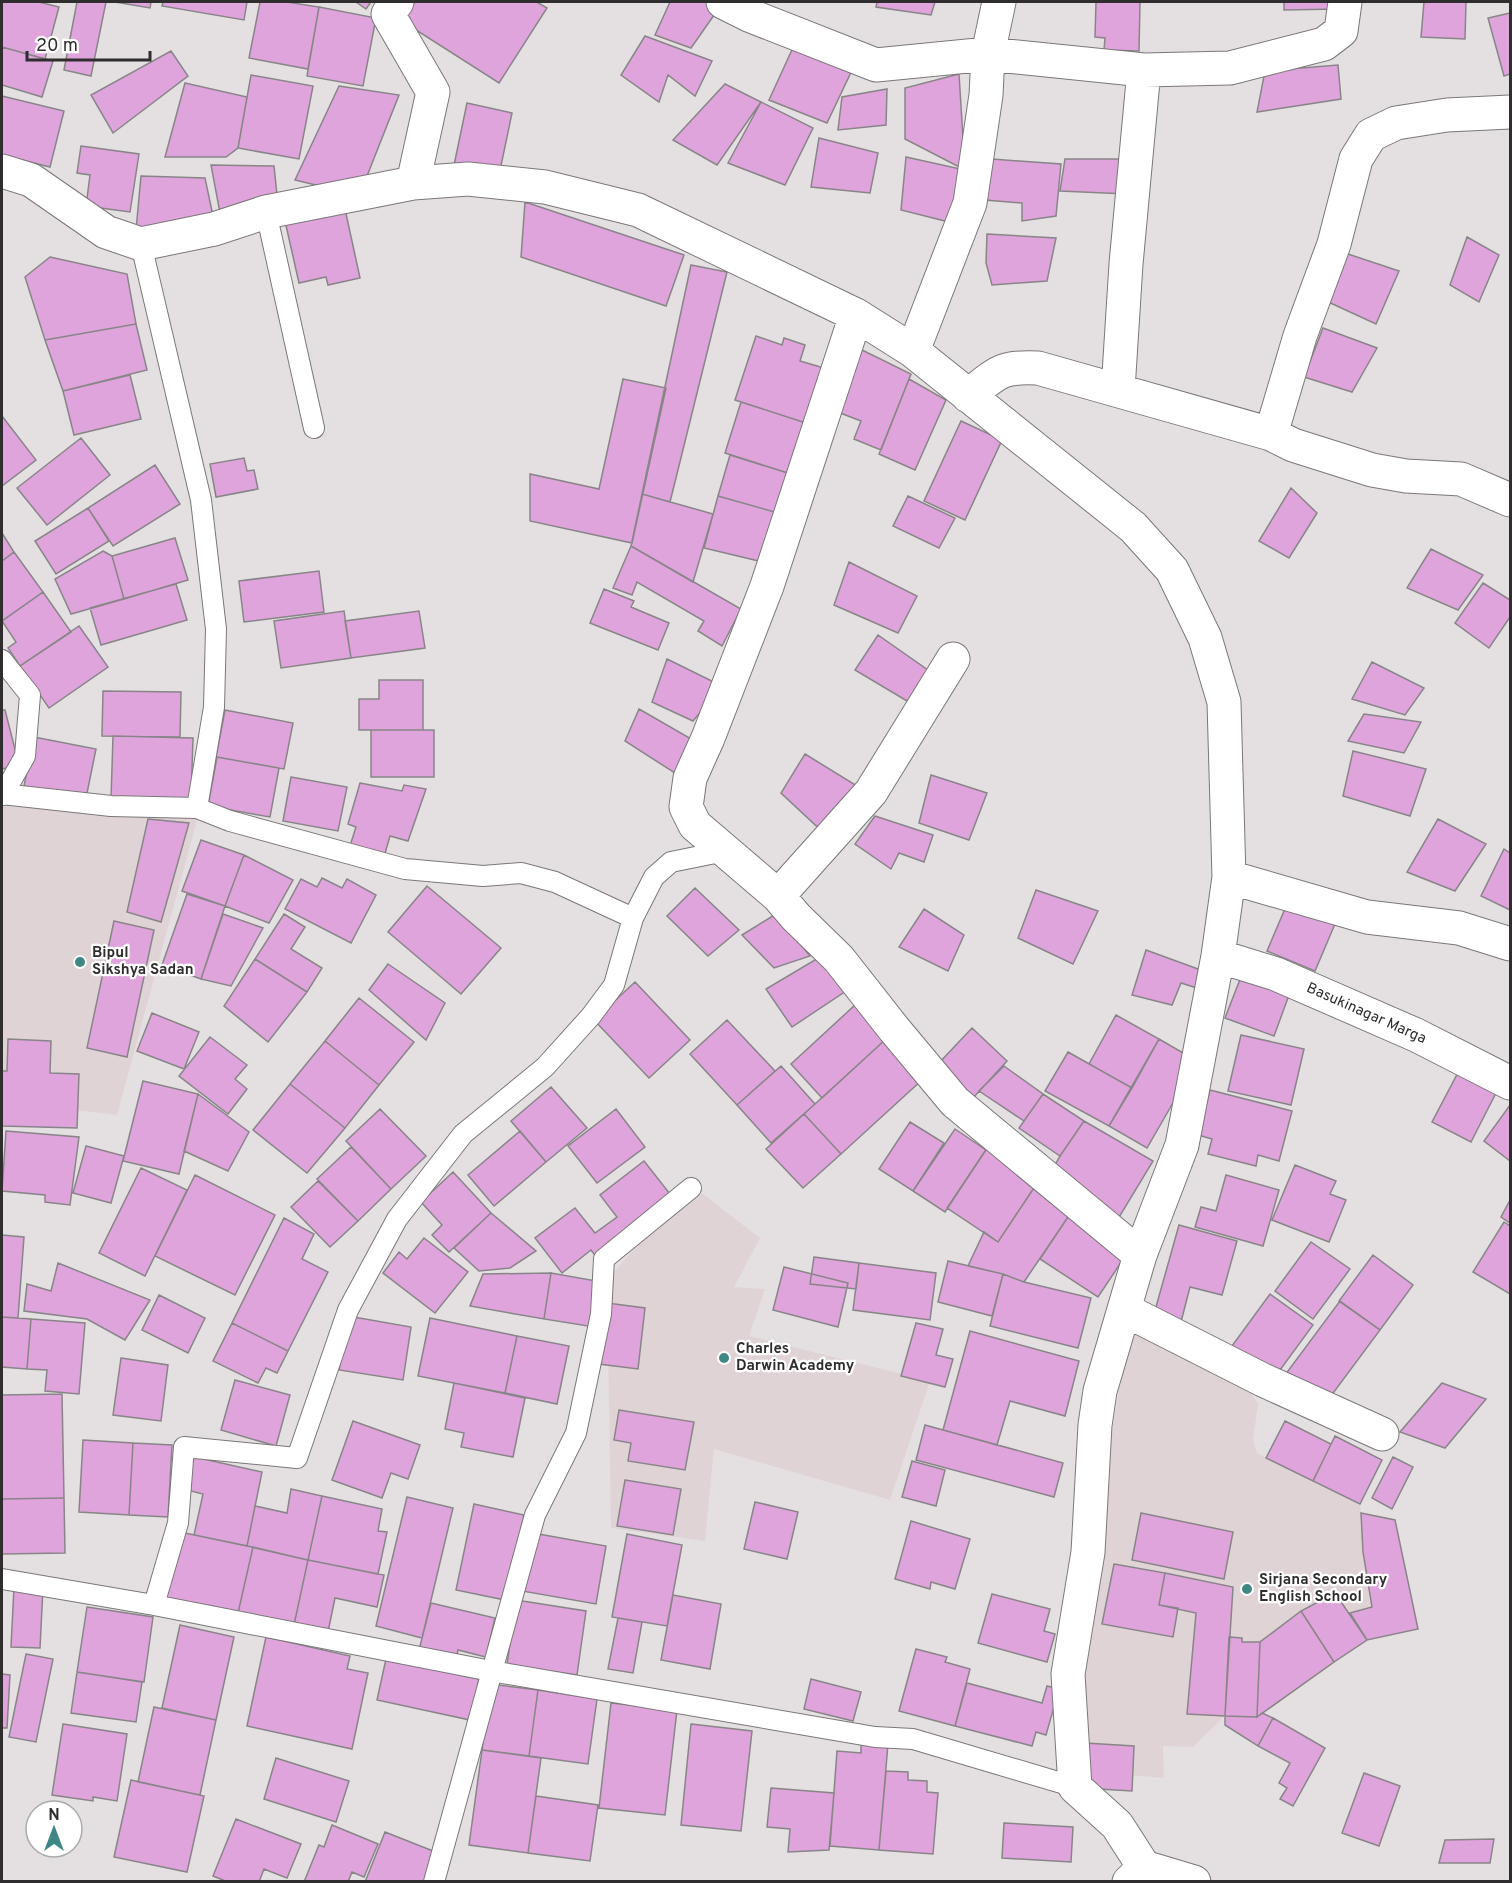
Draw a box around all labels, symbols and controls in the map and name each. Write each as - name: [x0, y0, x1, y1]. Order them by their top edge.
- scale bar: [27, 24, 150, 62]
- text: 20 m: [36, 35, 78, 58]
- place label: Bipul Sikshya Sadan: [92, 944, 194, 980]
- marker: Bipul Sikshya Sadan: [73, 955, 87, 969]
- street label: Basukinagar Marga: [1303, 979, 1429, 1049]
- place label: Charles Darwin Academy: [736, 1340, 855, 1376]
- marker: Charles Darwin Academy: [717, 1351, 731, 1365]
- place label: Sirjana Secondary English School: [1259, 1571, 1388, 1607]
- marker: Sirjana Secondary English School: [1240, 1582, 1254, 1596]
- north arrow: [24, 1799, 84, 1859]
- text: N: [48, 1806, 60, 1826]

